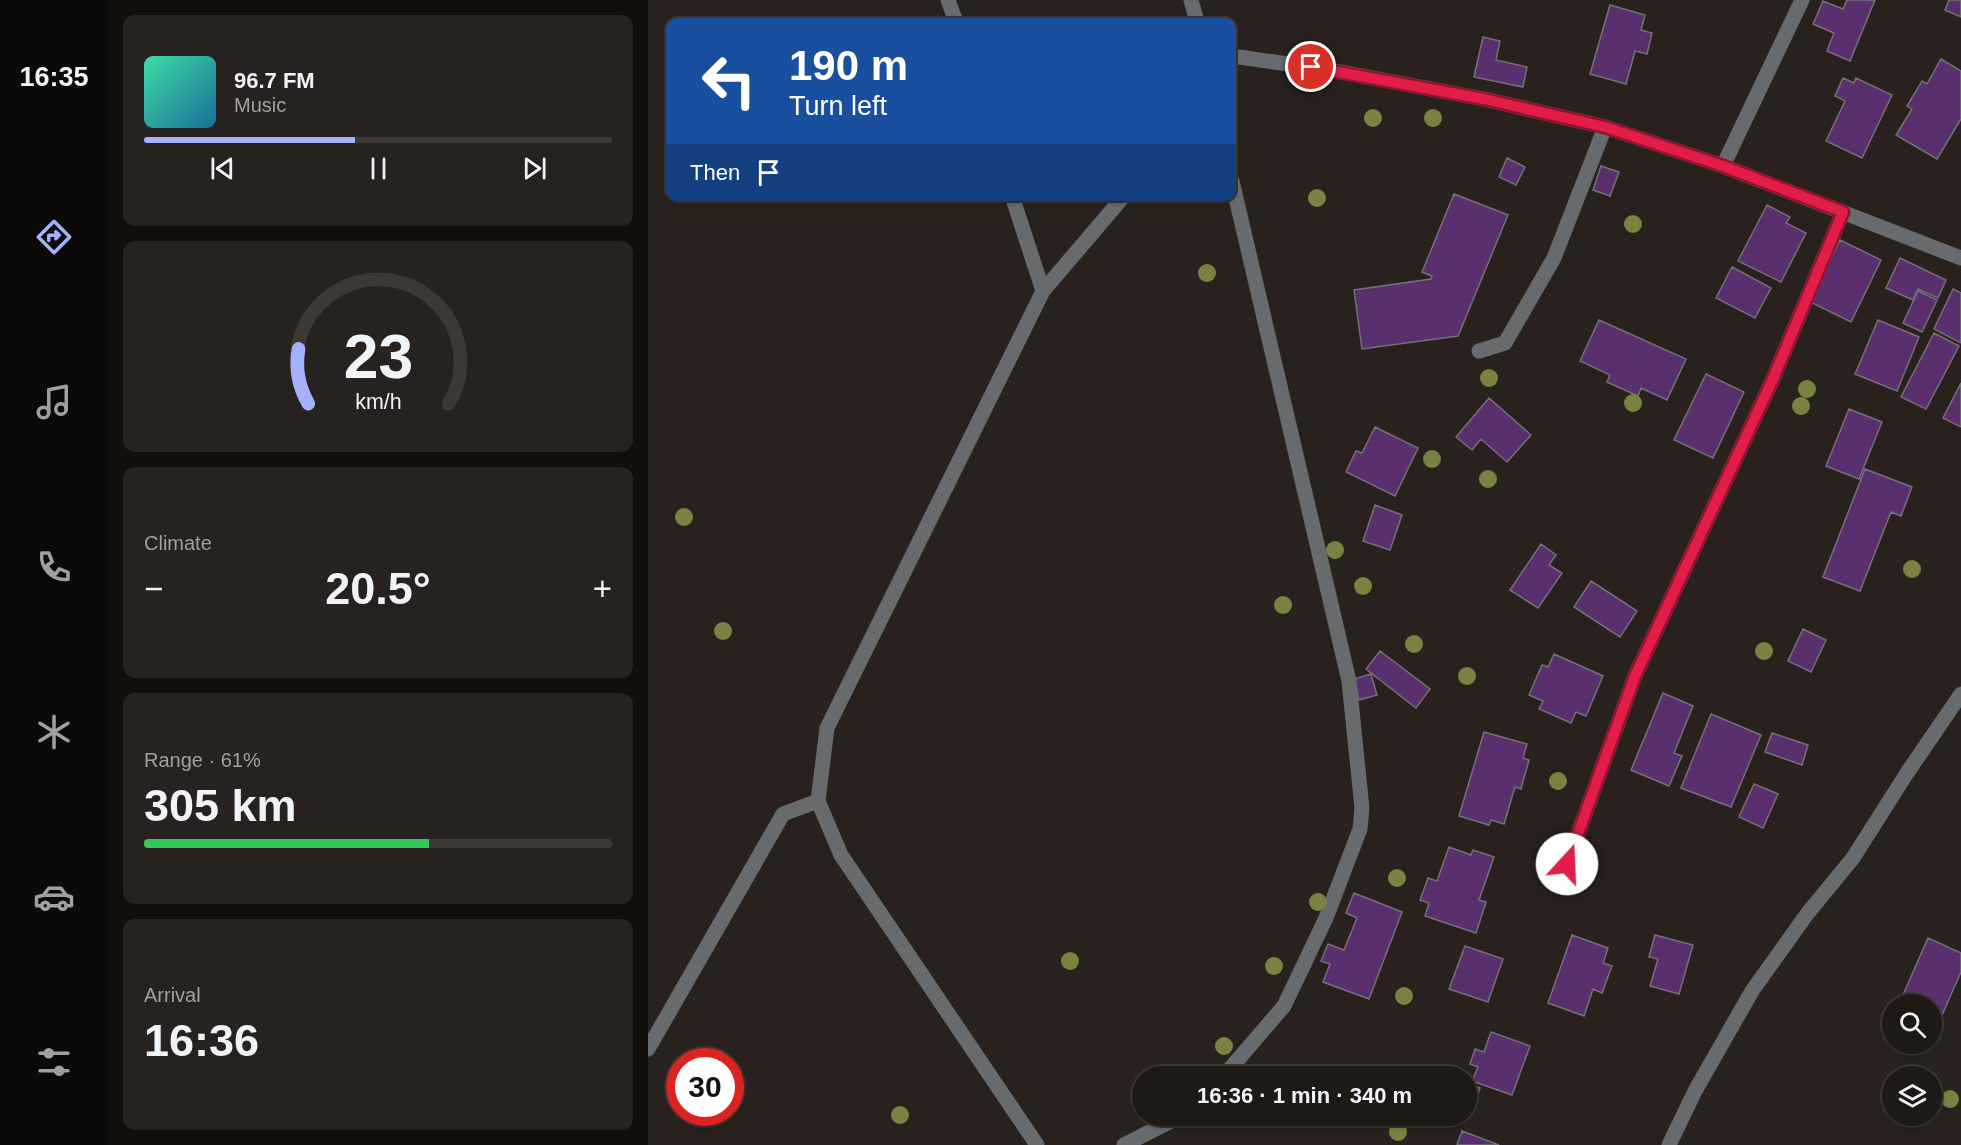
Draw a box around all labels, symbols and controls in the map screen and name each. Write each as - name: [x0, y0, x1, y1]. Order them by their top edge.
- pin: [1285, 41, 1336, 92]
- icon: left: [690, 42, 768, 120]
- text: 190 m: [789, 42, 908, 89]
- icon: arrive: [1294, 50, 1327, 83]
- text: 16:35: [19, 62, 89, 92]
- text: 96.7 FM: [234, 68, 315, 93]
- text: Turn left: [789, 91, 887, 121]
- text: Music: [234, 94, 286, 116]
- icon: previous: [206, 152, 239, 185]
- icon: pause: [362, 152, 395, 185]
- icon: next: [518, 152, 551, 185]
- icon: arrive: [752, 156, 785, 189]
- text: Then: [690, 160, 740, 185]
- icon: directions: [33, 216, 75, 258]
- text: 23: [343, 322, 413, 391]
- icon: music: [33, 381, 75, 423]
- text: km/h: [355, 390, 401, 414]
- text: Climate: [144, 532, 212, 554]
- icon: phone: [33, 546, 75, 588]
- text: 20.5°: [325, 563, 431, 614]
- text: −: [144, 570, 163, 607]
- text: +: [593, 570, 612, 607]
- icon: climate: [33, 711, 75, 753]
- text: Range · 61%: [144, 749, 261, 771]
- text: 305 km: [144, 780, 297, 831]
- position arrow: [1535, 832, 1599, 896]
- icon: car: [33, 876, 75, 918]
- text: Arrival: [144, 984, 201, 1006]
- map controls: [1882, 994, 1942, 1126]
- button: search: [1882, 994, 1942, 1054]
- text: 16:36: [144, 1015, 259, 1066]
- icon: filters: [33, 1041, 75, 1083]
- speed limit sign: 30: [666, 1048, 744, 1126]
- button: layers: [1882, 1066, 1942, 1126]
- text: 16:36 · 1 min · 340 m: [1197, 1083, 1412, 1108]

